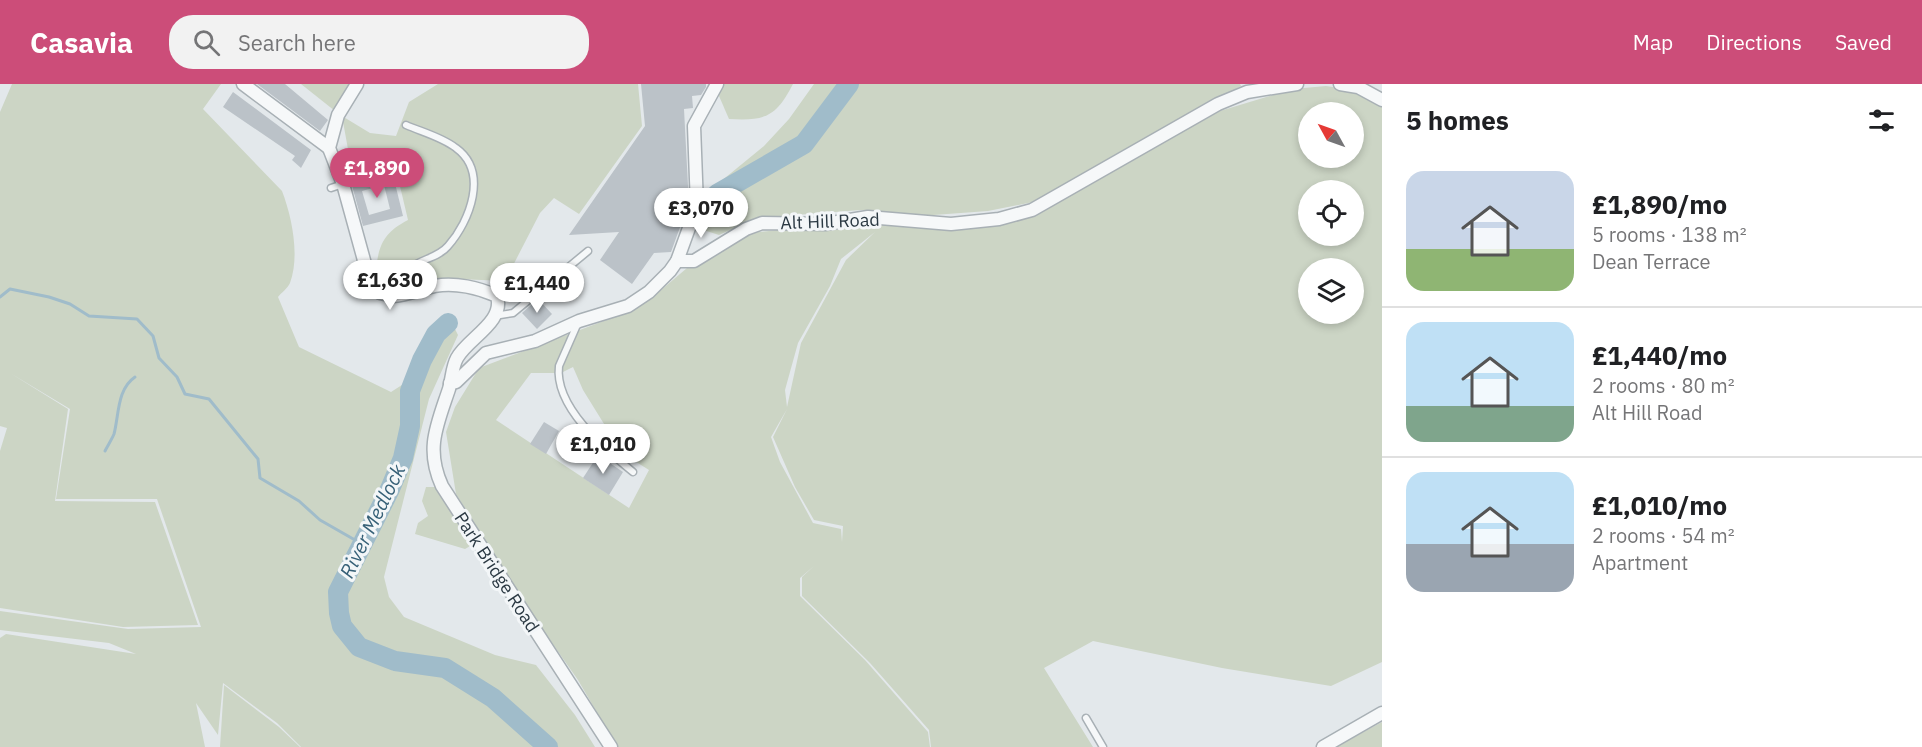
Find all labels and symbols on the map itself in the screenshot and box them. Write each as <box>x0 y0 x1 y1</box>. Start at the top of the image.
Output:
north arrow <box>1298 102 1364 168</box>
pin: £1,890 <box>328 148 426 199</box>
pin: £3,070 <box>652 188 750 239</box>
street label: Alt Hill Road <box>780 208 880 234</box>
pin: £1,630 <box>341 260 439 311</box>
pin: £1,440 <box>488 263 586 314</box>
pin: £1,010 <box>554 424 652 475</box>
water label: River Medlock <box>333 459 411 582</box>
street label: Park Bridge Road <box>450 507 544 637</box>

